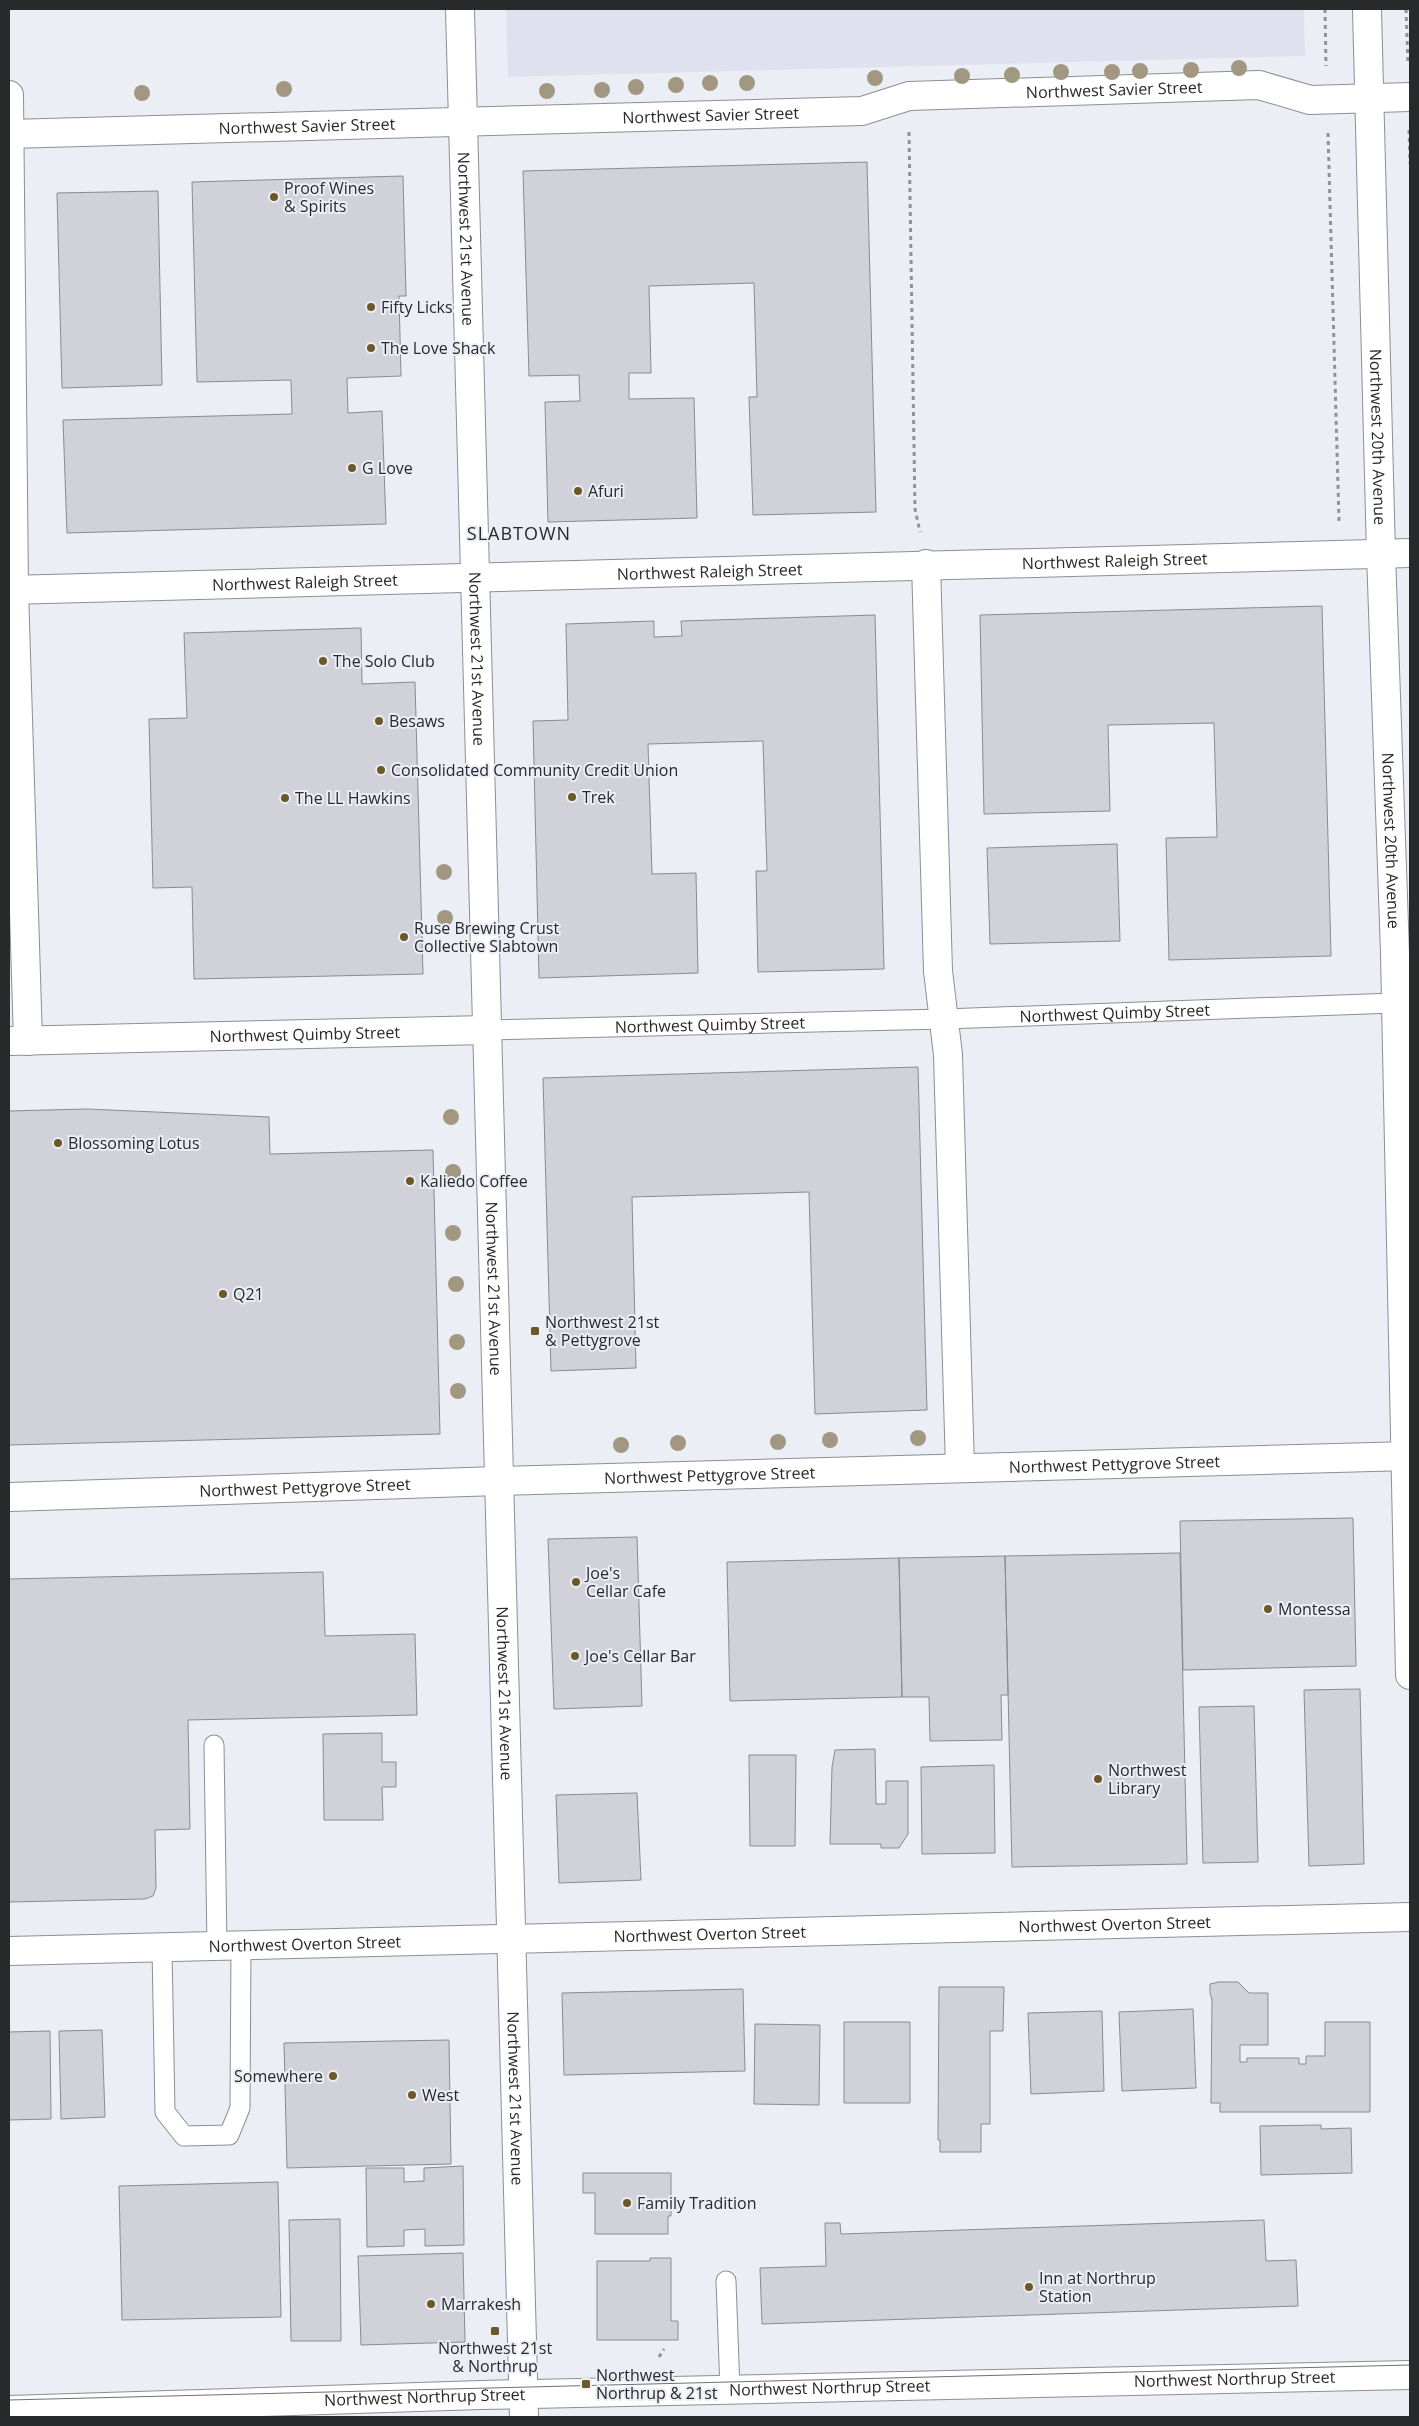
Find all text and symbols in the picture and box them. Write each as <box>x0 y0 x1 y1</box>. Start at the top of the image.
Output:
street label: Northwest Savier Street <box>1026 76 1203 103</box>
street label: Northwest Savier Street <box>622 102 800 128</box>
street label: Northwest Savier Street <box>218 113 396 139</box>
street label: Northwest 21st Avenue <box>453 152 479 326</box>
place label: Proof Wines & Spirits <box>284 177 374 217</box>
marker: Proof Wines & Spirits <box>268 191 280 203</box>
place label: Fifty Licks <box>381 296 453 318</box>
marker: Fifty Licks <box>365 301 377 313</box>
place label: The Love Shack <box>381 337 496 359</box>
marker: The Love Shack <box>365 342 377 354</box>
street label: Northwest 20th Avenue <box>1365 348 1391 525</box>
place label: G Love <box>362 457 413 479</box>
marker: G Love <box>346 462 358 474</box>
place label: Afuri <box>588 480 624 502</box>
marker: Afuri <box>572 485 584 497</box>
district label: SLABTOWN <box>467 521 571 545</box>
street label: Northwest Raleigh Street <box>1021 547 1208 574</box>
street label: Northwest Raleigh Street <box>617 558 803 585</box>
street label: Northwest Raleigh Street <box>212 569 398 596</box>
street label: Northwest 21st Avenue <box>464 571 491 746</box>
place label: The Solo Club <box>333 650 435 672</box>
marker: The Solo Club <box>317 655 329 667</box>
place label: Besaws <box>389 710 445 732</box>
marker: Besaws <box>373 715 385 727</box>
street label: Northwest 20th Avenue <box>1377 752 1405 929</box>
place label: Consolidated Community Credit Union <box>391 759 678 781</box>
marker: Consolidated Community Credit Union <box>375 764 387 776</box>
place label: Trek <box>582 786 615 808</box>
place label: The LL Hawkins <box>295 787 411 809</box>
marker: Trek <box>566 791 578 803</box>
marker: The LL Hawkins <box>279 792 291 804</box>
place label: Ruse Brewing Crust Collective Slabtown <box>414 917 559 957</box>
marker: Ruse Brewing Crust Collective Slabtown <box>398 931 410 943</box>
street label: Northwest Quimby Street <box>1019 999 1211 1027</box>
street label: Northwest Quimby Street <box>614 1011 806 1038</box>
street label: Northwest Quimby Street <box>209 1021 401 1047</box>
place label: Blossoming Lotus <box>68 1132 200 1154</box>
marker: Blossoming Lotus <box>52 1137 64 1149</box>
place label: Kaliedo Coffee <box>420 1170 528 1192</box>
marker: Kaliedo Coffee <box>404 1175 416 1187</box>
street label: Northwest 21st Avenue <box>481 1201 507 1376</box>
place label: Q21 <box>233 1283 264 1305</box>
marker: Q21 <box>217 1288 229 1300</box>
place label: Northwest 21st & Pettygrove <box>545 1311 660 1351</box>
marker: Northwest 21st & Pettygrove <box>529 1325 541 1337</box>
street label: Northwest Pettygrove Street <box>1009 1450 1221 1478</box>
street label: Northwest Pettygrove Street <box>604 1461 816 1489</box>
street label: Northwest Pettygrove Street <box>199 1473 411 1502</box>
place label: Joe's Cellar Cafe <box>584 1562 666 1602</box>
marker: Joe's Cellar Cafe <box>570 1576 582 1588</box>
place label: Montessa <box>1278 1598 1351 1620</box>
marker: Montessa <box>1262 1603 1274 1615</box>
street label: Northwest 21st Avenue <box>491 1606 518 1781</box>
place label: Joe's Cellar Bar <box>583 1645 696 1667</box>
marker: Joe's Cellar Bar <box>569 1650 581 1662</box>
place label: Northwest Library <box>1108 1759 1187 1799</box>
marker: Northwest Library <box>1092 1773 1104 1785</box>
street label: Northwest Overton Street <box>1018 1911 1212 1938</box>
street label: Northwest Overton Street <box>613 1921 807 1947</box>
street label: Northwest Overton Street <box>208 1930 402 1957</box>
street label: Northwest 21st Avenue <box>502 2011 529 2186</box>
place label: Somewhere <box>234 2065 323 2087</box>
marker: Somewhere <box>327 2070 339 2082</box>
place label: West <box>422 2084 459 2106</box>
marker: West <box>406 2089 418 2101</box>
place label: Family Tradition <box>637 2192 756 2214</box>
marker: Family Tradition <box>621 2197 633 2209</box>
place label: Inn at Northrup Station <box>1039 2267 1156 2307</box>
marker: Inn at Northrup Station <box>1023 2281 1035 2293</box>
place label: Marrakesh <box>441 2293 521 2315</box>
marker: Marrakesh <box>425 2298 437 2310</box>
marker: Northwest 21st & Northrup <box>489 2325 501 2337</box>
place label: Northwest 21st & Northrup <box>438 2337 552 2377</box>
place label: Northwest Northrup & 21st <box>596 2364 718 2404</box>
street label: Northwest Northrup Street <box>1134 2366 1336 2392</box>
street label: Northwest Northrup Street <box>729 2374 931 2401</box>
marker: Northwest Northrup & 21st <box>580 2378 592 2390</box>
street label: Northwest Northrup Street <box>324 2383 526 2411</box>

